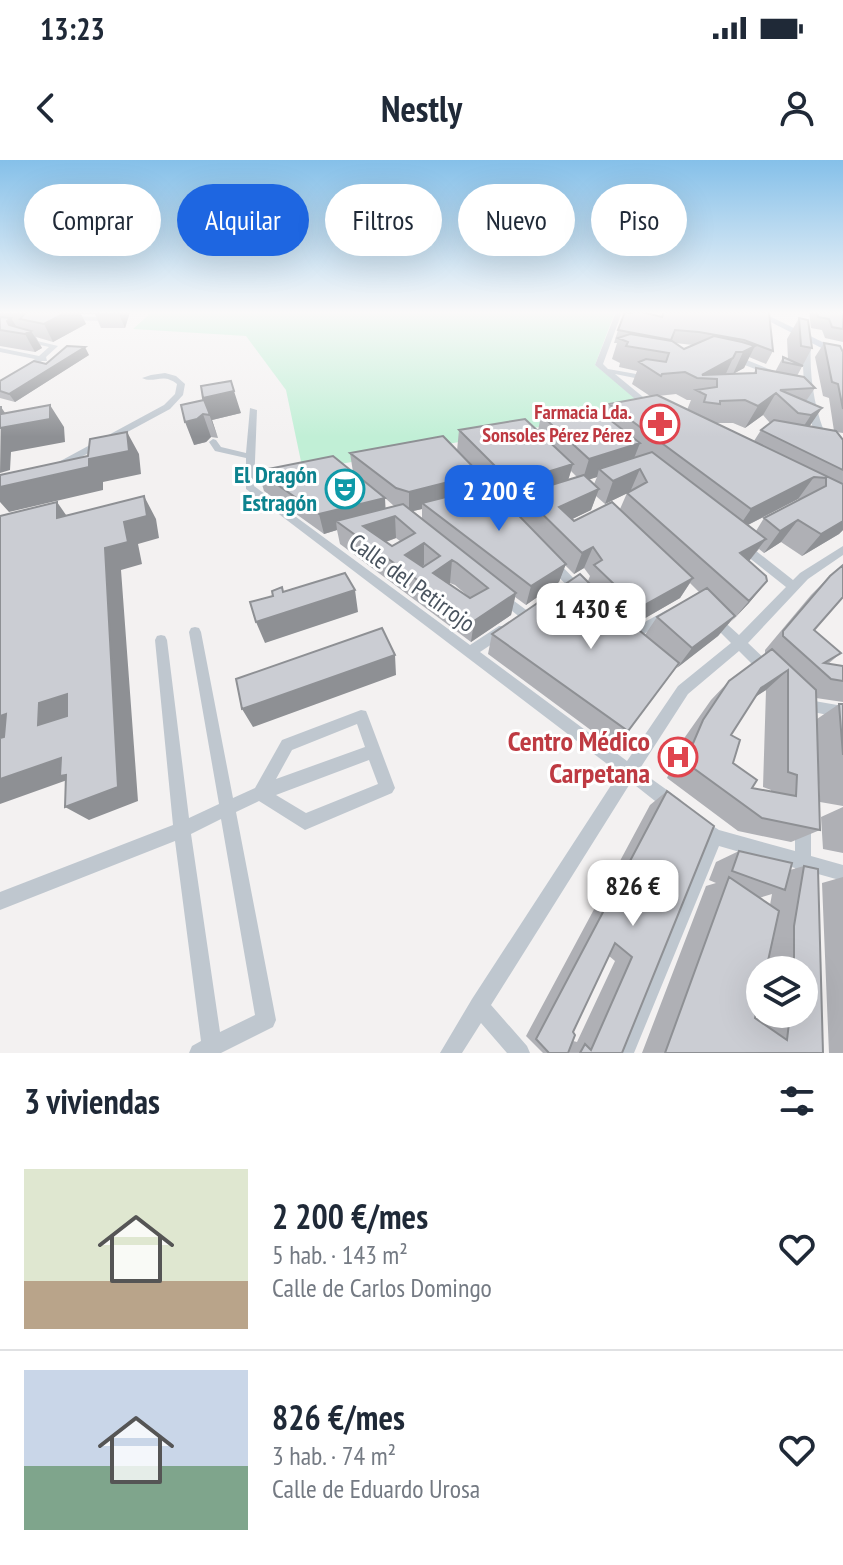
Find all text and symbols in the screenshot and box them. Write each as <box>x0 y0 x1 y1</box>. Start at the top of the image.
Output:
text: 13:23 <box>40 9 105 48</box>
text: Nestly <box>381 85 462 132</box>
icon: back <box>24 86 68 130</box>
icon: person <box>775 86 819 130</box>
chip: Comprar <box>24 184 161 256</box>
chip: Alquilar <box>177 184 309 256</box>
chip: Filtros <box>325 184 442 256</box>
chip: Nuevo <box>458 184 575 256</box>
chip: Piso <box>591 184 687 256</box>
place label: Farmacia Lda. Sonsoles Pérez Pérez <box>482 399 632 448</box>
pharmacy icon: Farmacia Lda. Sonsoles Pérez Pérez <box>639 403 681 445</box>
place label: El Dragón Estragón <box>234 459 317 518</box>
pin: 2 200 € <box>425 465 573 533</box>
theatre icon: El Dragón Estragón <box>324 468 366 510</box>
text: 2 200 € <box>463 474 535 507</box>
street label: Calle del Petirrojo <box>343 526 481 639</box>
pin: 1 430 € <box>517 583 665 651</box>
text: 1 430 € <box>555 592 627 625</box>
place label: Centro Médico Carpetana <box>508 722 650 791</box>
hospital icon: Centro Médico Carpetana <box>657 736 699 778</box>
pin: 826 € <box>577 860 689 928</box>
text: 826 € <box>605 869 661 902</box>
map controls <box>746 956 818 1028</box>
button: layers <box>746 956 818 1028</box>
text: 3 viviendas <box>24 1079 160 1123</box>
icon: filters <box>775 1079 819 1123</box>
text: 2 200 €/mes <box>272 1194 428 1238</box>
icon: home <box>88 1201 184 1297</box>
icon: heart <box>775 1227 819 1271</box>
text: 5 hab. · 143 m² <box>272 1238 408 1271</box>
text: Calle de Carlos Domingo <box>272 1271 492 1304</box>
text: 826 €/mes <box>272 1395 405 1439</box>
icon: home <box>88 1402 184 1498</box>
icon: heart <box>775 1428 819 1472</box>
text: 3 hab. · 74 m² <box>272 1439 396 1472</box>
text: Calle de Eduardo Urosa <box>272 1472 480 1505</box>

